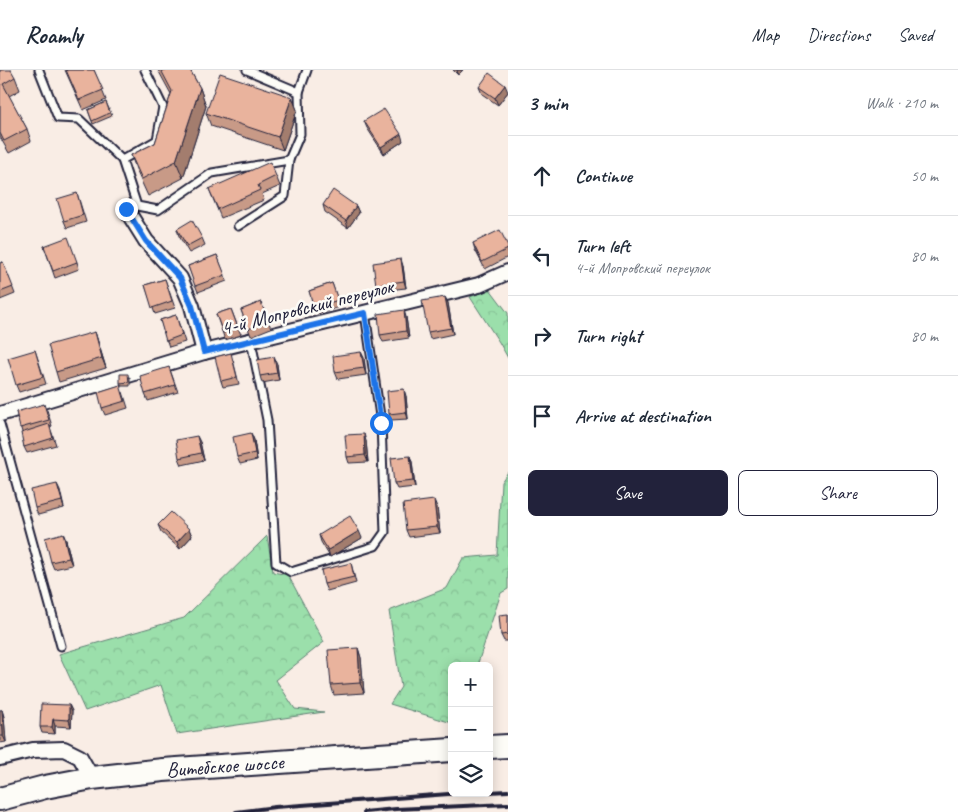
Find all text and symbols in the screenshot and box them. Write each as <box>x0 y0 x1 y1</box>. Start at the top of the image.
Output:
text: Roamly <box>25 20 82 50</box>
text: Map <box>752 24 779 46</box>
text: Directions <box>807 24 870 46</box>
text: Saved <box>898 24 933 46</box>
text: 3 min <box>528 90 568 116</box>
text: Walk · 210 m <box>866 93 938 113</box>
icon: ahead <box>528 162 556 190</box>
text: Continue <box>575 164 632 188</box>
text: 50 m <box>911 166 938 186</box>
route end <box>115 198 138 221</box>
text: Turn left <box>575 234 630 258</box>
icon: left <box>528 242 556 270</box>
text: 80 m <box>911 246 938 266</box>
text: 4-й Мопровский переулок <box>575 258 710 278</box>
street label: 4-й Мопровский переулок <box>218 272 398 341</box>
icon: right <box>528 322 556 350</box>
text: Turn right <box>575 324 642 348</box>
text: 80 m <box>911 326 938 346</box>
icon: arrive <box>528 402 556 430</box>
text: Arrive at destination <box>575 404 711 428</box>
route start <box>370 412 393 435</box>
button: Save <box>528 470 728 516</box>
button: Share <box>738 470 938 516</box>
map controls <box>448 662 493 797</box>
button: + <box>448 662 493 707</box>
button: − <box>448 707 493 752</box>
street label: Витебское шоссе <box>165 749 286 783</box>
button: layers <box>448 752 493 797</box>

